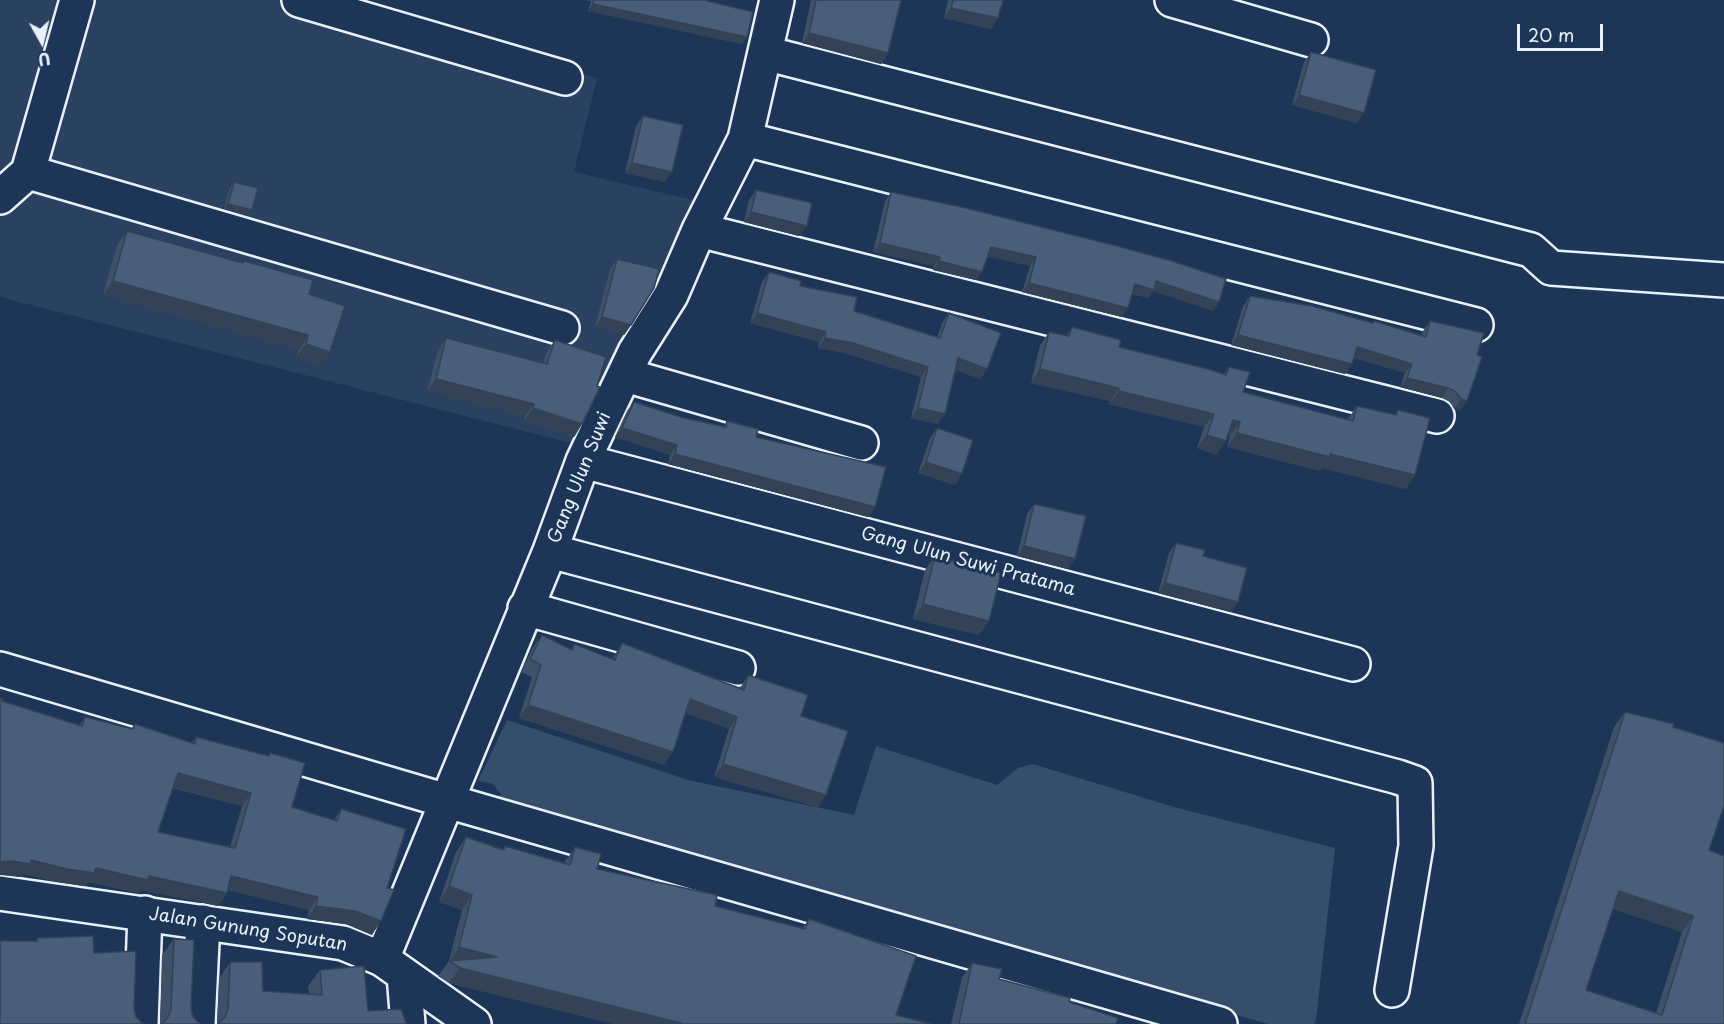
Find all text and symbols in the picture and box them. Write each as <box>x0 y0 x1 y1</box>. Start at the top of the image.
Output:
north arrow <box>12 12 72 72</box>
scale bar <box>1520 12 1606 50</box>
text: 20 m <box>1528 21 1574 48</box>
text: U <box>37 47 52 73</box>
street label: Gang Ulun Suwi <box>544 409 616 547</box>
street label: Gang Ulun Suwi Pratama <box>858 523 1078 601</box>
street label: Jalan Gunung Soputan <box>147 904 349 956</box>

